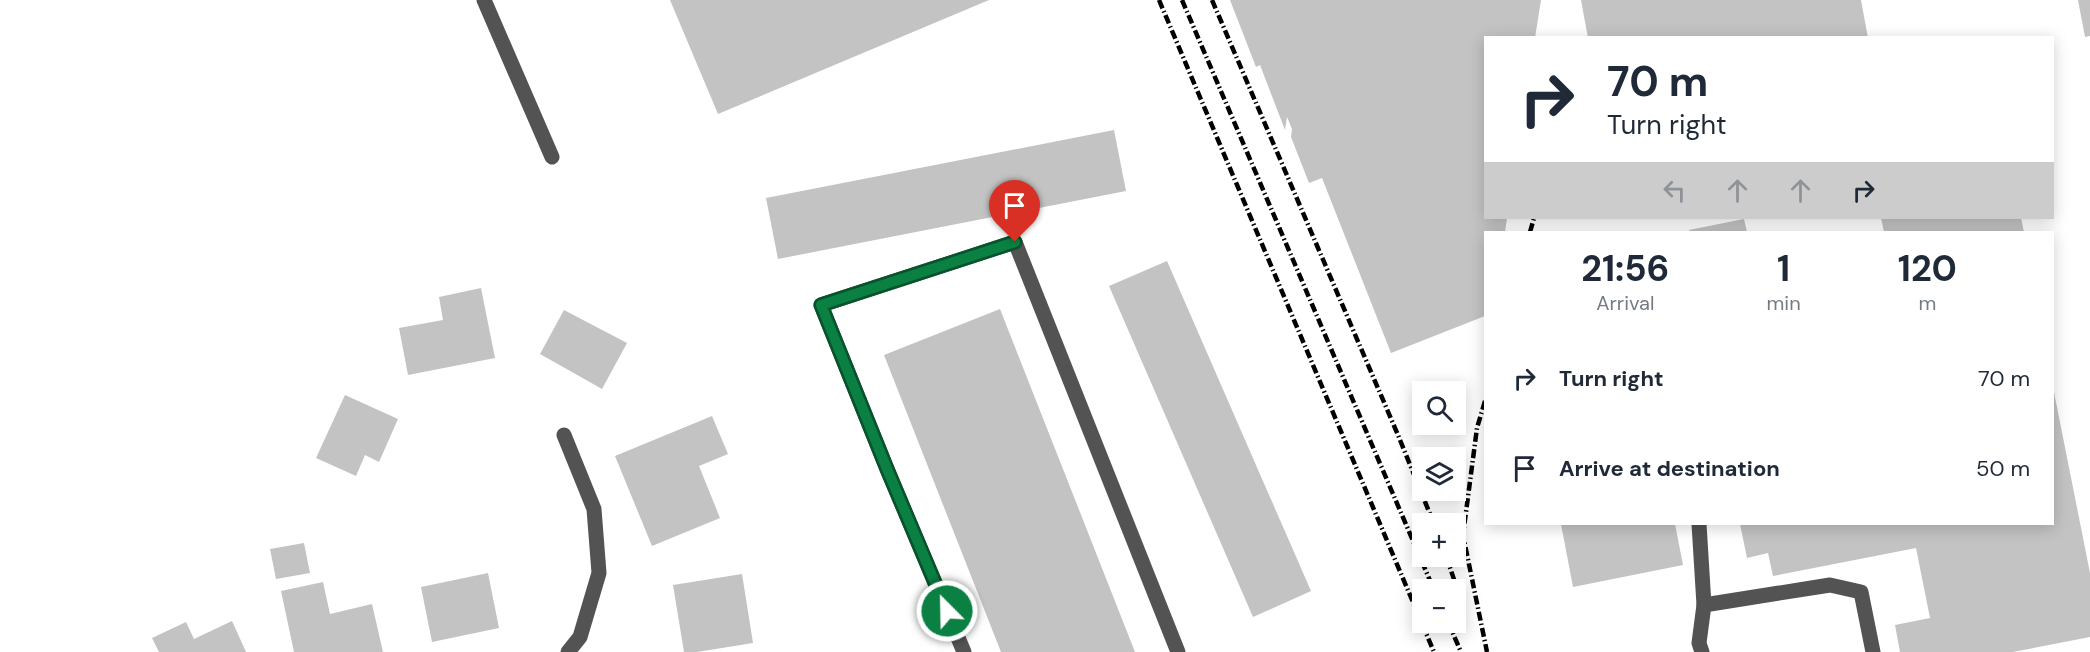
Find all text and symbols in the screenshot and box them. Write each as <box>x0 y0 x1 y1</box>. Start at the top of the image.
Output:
text: 70 m <box>1607 54 1708 109</box>
icon: right <box>1508 60 1586 138</box>
text: Turn right <box>1607 107 1727 142</box>
icon: left <box>1658 174 1691 207</box>
icon: ahead <box>1721 174 1754 207</box>
icon: ahead <box>1784 174 1817 207</box>
icon: right <box>1847 174 1880 207</box>
pin <box>989 180 1040 242</box>
icon: arrive <box>998 189 1031 222</box>
text: 21:56 <box>1581 245 1669 292</box>
text: 1 <box>1777 245 1790 292</box>
text: 120 <box>1898 245 1957 292</box>
text: Arrival <box>1596 290 1654 316</box>
text: min <box>1767 290 1801 316</box>
text: m <box>1918 290 1936 316</box>
icon: right <box>1508 362 1541 395</box>
text: Turn right <box>1559 364 1664 393</box>
text: 70 m <box>1978 364 2030 393</box>
map controls <box>1412 381 1466 633</box>
button: search <box>1412 381 1466 435</box>
button: layers <box>1412 447 1466 501</box>
icon: arrive <box>1508 452 1541 485</box>
text: Arrive at destination <box>1559 454 1780 483</box>
text: 50 m <box>1976 454 2030 483</box>
button: + <box>1412 513 1466 567</box>
position arrow <box>915 579 979 643</box>
button: − <box>1412 579 1466 633</box>

